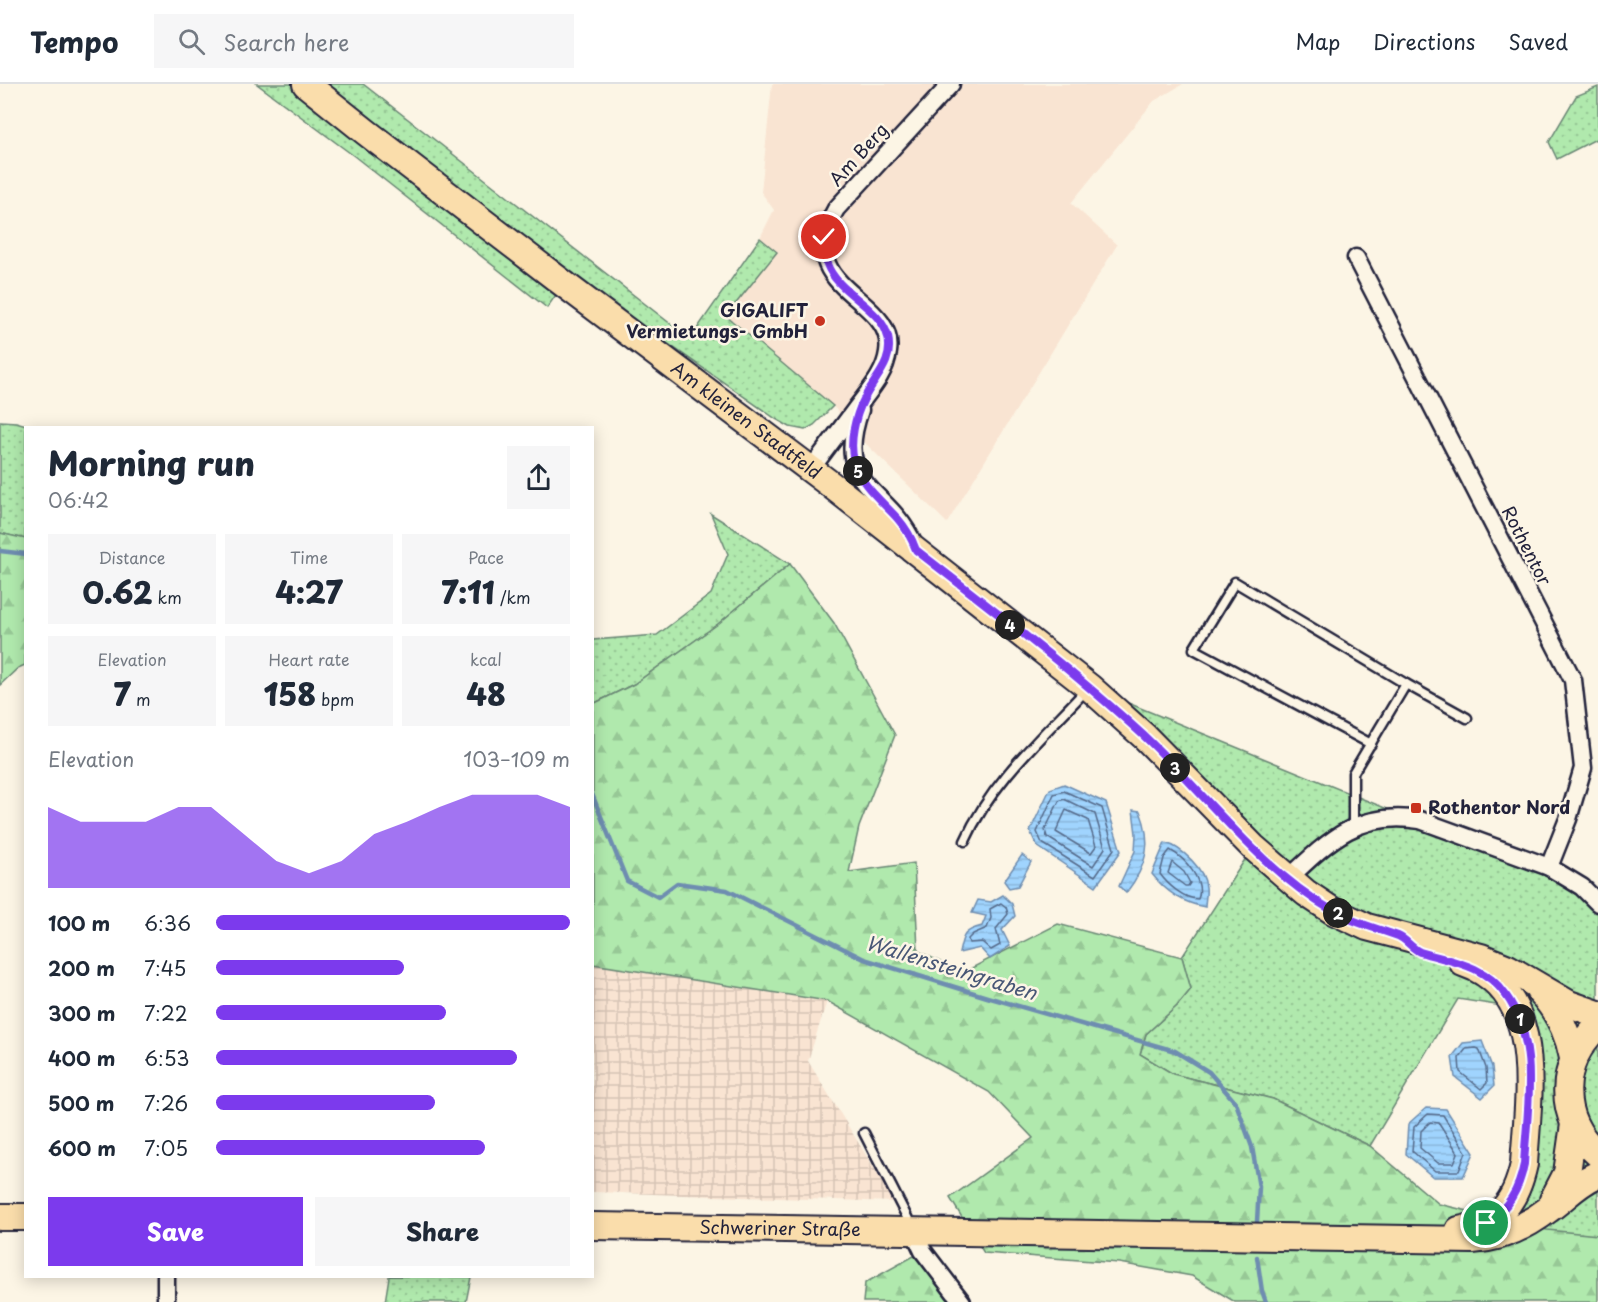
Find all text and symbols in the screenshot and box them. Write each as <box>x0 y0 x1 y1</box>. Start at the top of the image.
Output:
search box <box>154 14 574 68</box>
text: Tempo <box>30 20 118 63</box>
icon: search <box>175 25 208 58</box>
text: Search here <box>223 25 349 58</box>
text: Map <box>1295 25 1340 57</box>
text: Directions <box>1373 25 1475 57</box>
text: Saved <box>1508 25 1568 57</box>
street label: Am Berg <box>822 116 894 192</box>
pin <box>798 211 849 262</box>
icon: check <box>807 220 840 253</box>
place label: GIGALIFT Vermietungs- GmbH <box>626 296 809 344</box>
marker: GIGALIFT Vermietungs- GmbH <box>813 314 827 328</box>
street label: Am kleinen Stadtfeld <box>666 354 828 485</box>
text: Morning run <box>48 437 255 487</box>
button: share <box>507 446 570 509</box>
pin: 5 <box>843 456 873 486</box>
text: 5 <box>853 459 863 483</box>
text: 06:42 <box>48 485 109 515</box>
street label: Rothentor <box>1496 501 1559 590</box>
text: Distance <box>98 545 166 569</box>
text: Time <box>290 545 328 569</box>
text: Pace <box>468 545 504 569</box>
text: 0.62 <box>82 569 152 614</box>
text: 4:27 <box>275 569 343 614</box>
text: 7:11 <box>441 569 495 614</box>
text: km <box>152 585 182 609</box>
text: /km <box>495 585 531 609</box>
pin: 4 <box>995 610 1025 640</box>
text: 4 <box>1005 613 1015 637</box>
text: Elevation <box>97 647 167 671</box>
text: Heart rate <box>269 647 349 671</box>
text: kcal <box>470 647 502 671</box>
text: 7 <box>113 671 131 716</box>
text: 158 <box>264 671 316 716</box>
text: 48 <box>466 671 506 716</box>
text: m <box>131 687 151 711</box>
text: bpm <box>316 687 354 711</box>
text: Elevation <box>48 744 134 774</box>
text: 103–109 m <box>463 744 570 774</box>
pin: 3 <box>1160 753 1190 783</box>
text: 3 <box>1170 756 1180 780</box>
place label: Rothentor Nord <box>1428 793 1570 820</box>
marker: Rothentor Nord <box>1409 801 1423 815</box>
pin: 2 <box>1323 898 1353 928</box>
text: 2 <box>1332 901 1344 925</box>
text: 100 m <box>48 908 110 938</box>
text: 6:36 <box>144 908 191 938</box>
water label: Wallensteingraben <box>862 927 1041 1008</box>
text: 200 m <box>48 953 115 983</box>
text: 7:45 <box>144 953 186 983</box>
text: 300 m <box>48 998 116 1028</box>
text: 7:22 <box>144 998 188 1028</box>
pin: 1 <box>1505 1004 1535 1034</box>
text: 1 <box>1516 1007 1524 1031</box>
text: 400 m <box>48 1043 116 1073</box>
text: 6:53 <box>144 1043 189 1073</box>
text: 500 m <box>48 1088 115 1118</box>
text: 7:26 <box>144 1088 188 1118</box>
text: 600 m <box>48 1133 116 1163</box>
text: 7:05 <box>144 1133 188 1163</box>
button: Save <box>48 1197 303 1266</box>
button: Share <box>315 1197 570 1266</box>
pin <box>1460 1197 1511 1248</box>
icon: arrive <box>1469 1206 1502 1239</box>
street label: Schweriner Straße <box>699 1213 861 1242</box>

